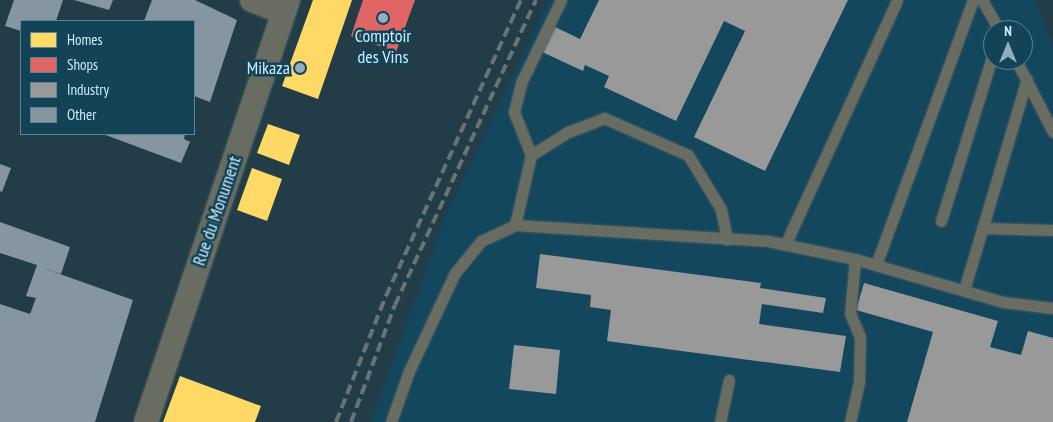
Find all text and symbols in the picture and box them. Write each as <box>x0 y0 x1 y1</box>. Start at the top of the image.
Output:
marker: Comptoir des Vins <box>377 12 389 24</box>
legend <box>20 20 195 135</box>
north arrow <box>983 20 1033 70</box>
text: N <box>1004 22 1012 40</box>
place label: Comptoir des Vins <box>355 26 411 68</box>
text: Homes <box>67 30 103 49</box>
text: Shops <box>67 55 98 74</box>
place label: Mikaza <box>247 57 290 79</box>
marker: Mikaza <box>294 62 306 74</box>
text: Industry <box>67 80 109 99</box>
text: Other <box>67 105 96 124</box>
street label: Rue du Monument <box>188 154 246 268</box>

